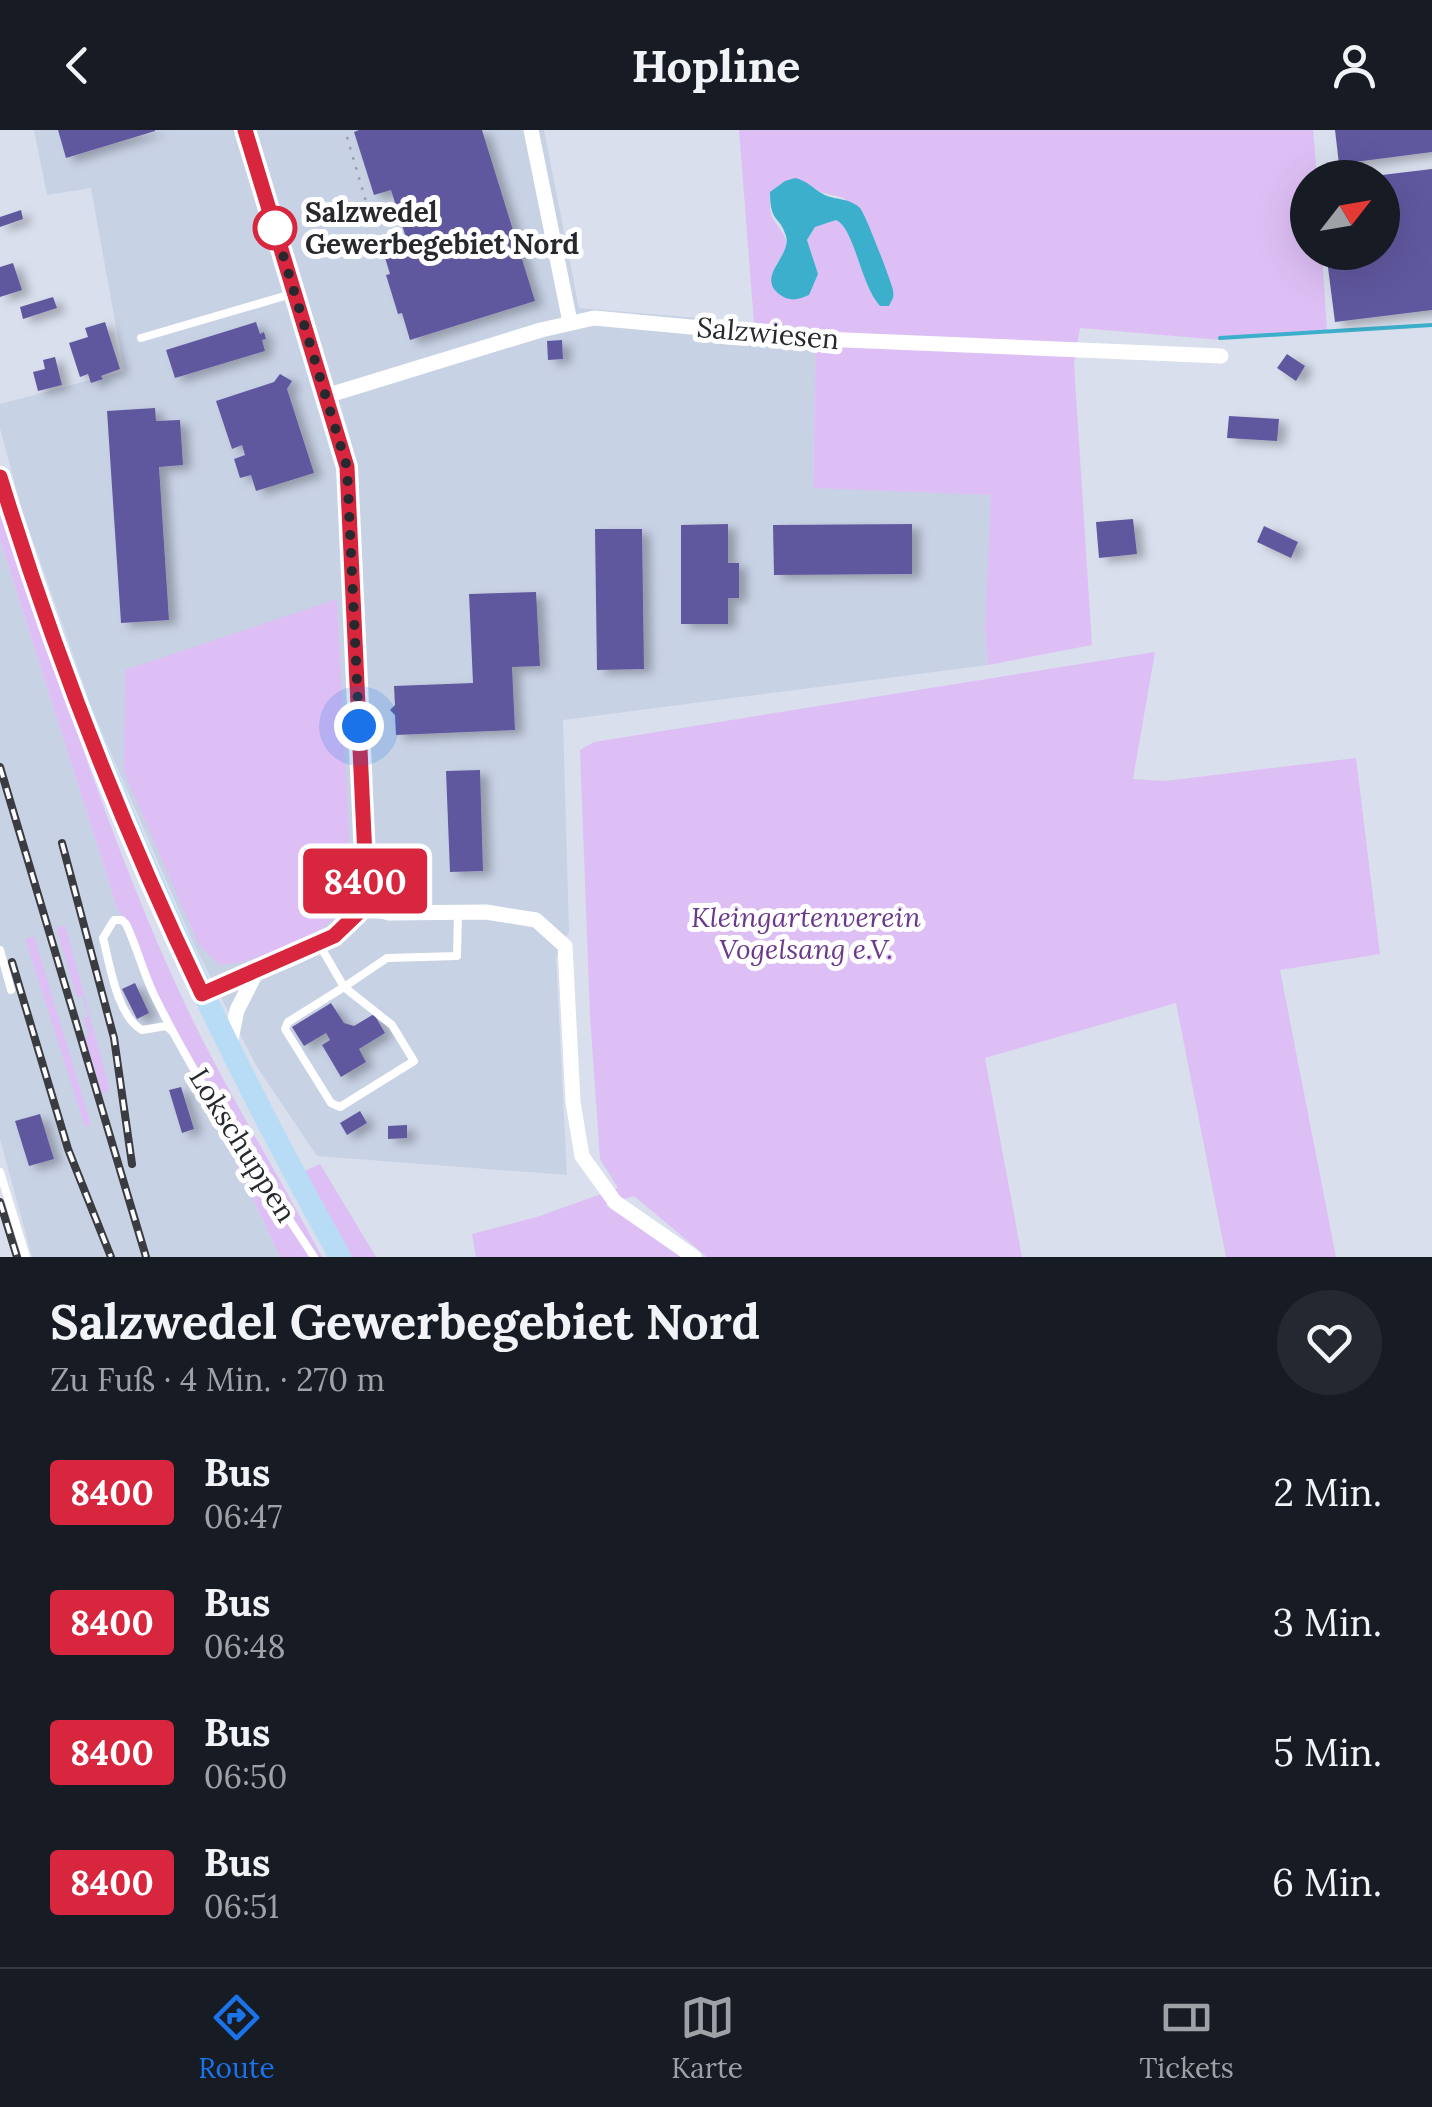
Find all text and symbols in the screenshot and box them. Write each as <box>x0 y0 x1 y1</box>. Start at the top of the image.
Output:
text: Hopline <box>631 37 801 94</box>
icon: back <box>50 38 105 93</box>
icon: person <box>1327 38 1382 93</box>
north arrow <box>1290 160 1400 270</box>
map controls <box>1290 160 1400 270</box>
place label: Salzwedel Gewerbegebiet Nord <box>305 194 579 262</box>
marker: Salzwedel Gewerbegebiet Nord <box>254 207 296 249</box>
street label: Salzwiesen <box>695 309 841 357</box>
your location <box>334 701 384 751</box>
line badge: 8400 <box>295 848 435 914</box>
text: 8400 <box>323 859 407 904</box>
park label: Kleingartenverein Vogelsang e.V. <box>691 899 921 967</box>
street label: Lokschuppen <box>181 1061 305 1229</box>
button: heart <box>1277 1290 1382 1395</box>
text: Salzwedel Gewerbegebiet Nord <box>50 1291 760 1352</box>
text: Zu Fuß · 4 Min. · 270 m <box>50 1359 385 1400</box>
text: Bus <box>204 1448 270 1496</box>
text: 2 Min. <box>1274 1468 1382 1516</box>
text: 8400 <box>70 1470 154 1515</box>
text: 06:47 <box>204 1496 282 1537</box>
text: Bus <box>204 1578 270 1626</box>
text: 3 Min. <box>1273 1598 1382 1646</box>
text: 8400 <box>70 1600 154 1645</box>
text: 06:48 <box>204 1626 285 1667</box>
text: Bus <box>204 1708 270 1756</box>
text: 5 Min. <box>1273 1728 1382 1776</box>
text: 8400 <box>70 1730 154 1775</box>
text: 06:50 <box>204 1756 287 1797</box>
text: Bus <box>204 1838 270 1886</box>
text: 6 Min. <box>1272 1858 1382 1906</box>
text: 8400 <box>70 1860 154 1905</box>
text: 06:51 <box>204 1886 279 1927</box>
tab: Route <box>198 1990 275 2086</box>
tab: Karte <box>671 1990 743 2086</box>
tab: Tickets <box>1139 1990 1234 2086</box>

